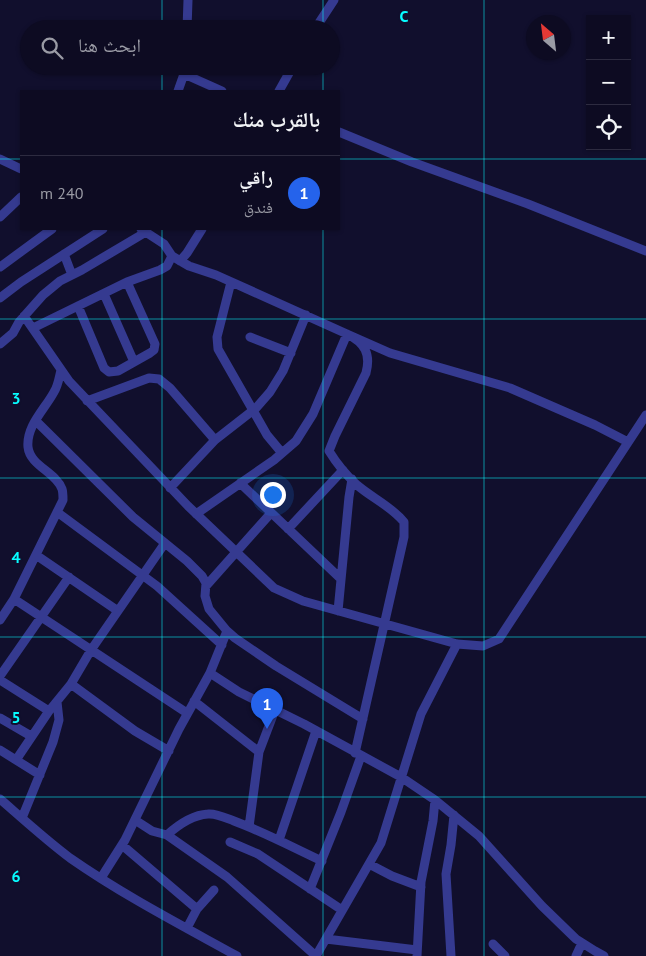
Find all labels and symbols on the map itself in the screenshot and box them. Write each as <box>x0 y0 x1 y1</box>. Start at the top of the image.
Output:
text: C <box>400 6 409 26</box>
north arrow <box>526 15 571 60</box>
text: 3 <box>11 388 21 408</box>
your location <box>260 482 286 508</box>
text: 4 <box>11 547 21 567</box>
pin: 1 <box>251 688 283 729</box>
text: 5 <box>11 707 21 727</box>
text: 6 <box>11 866 21 886</box>

